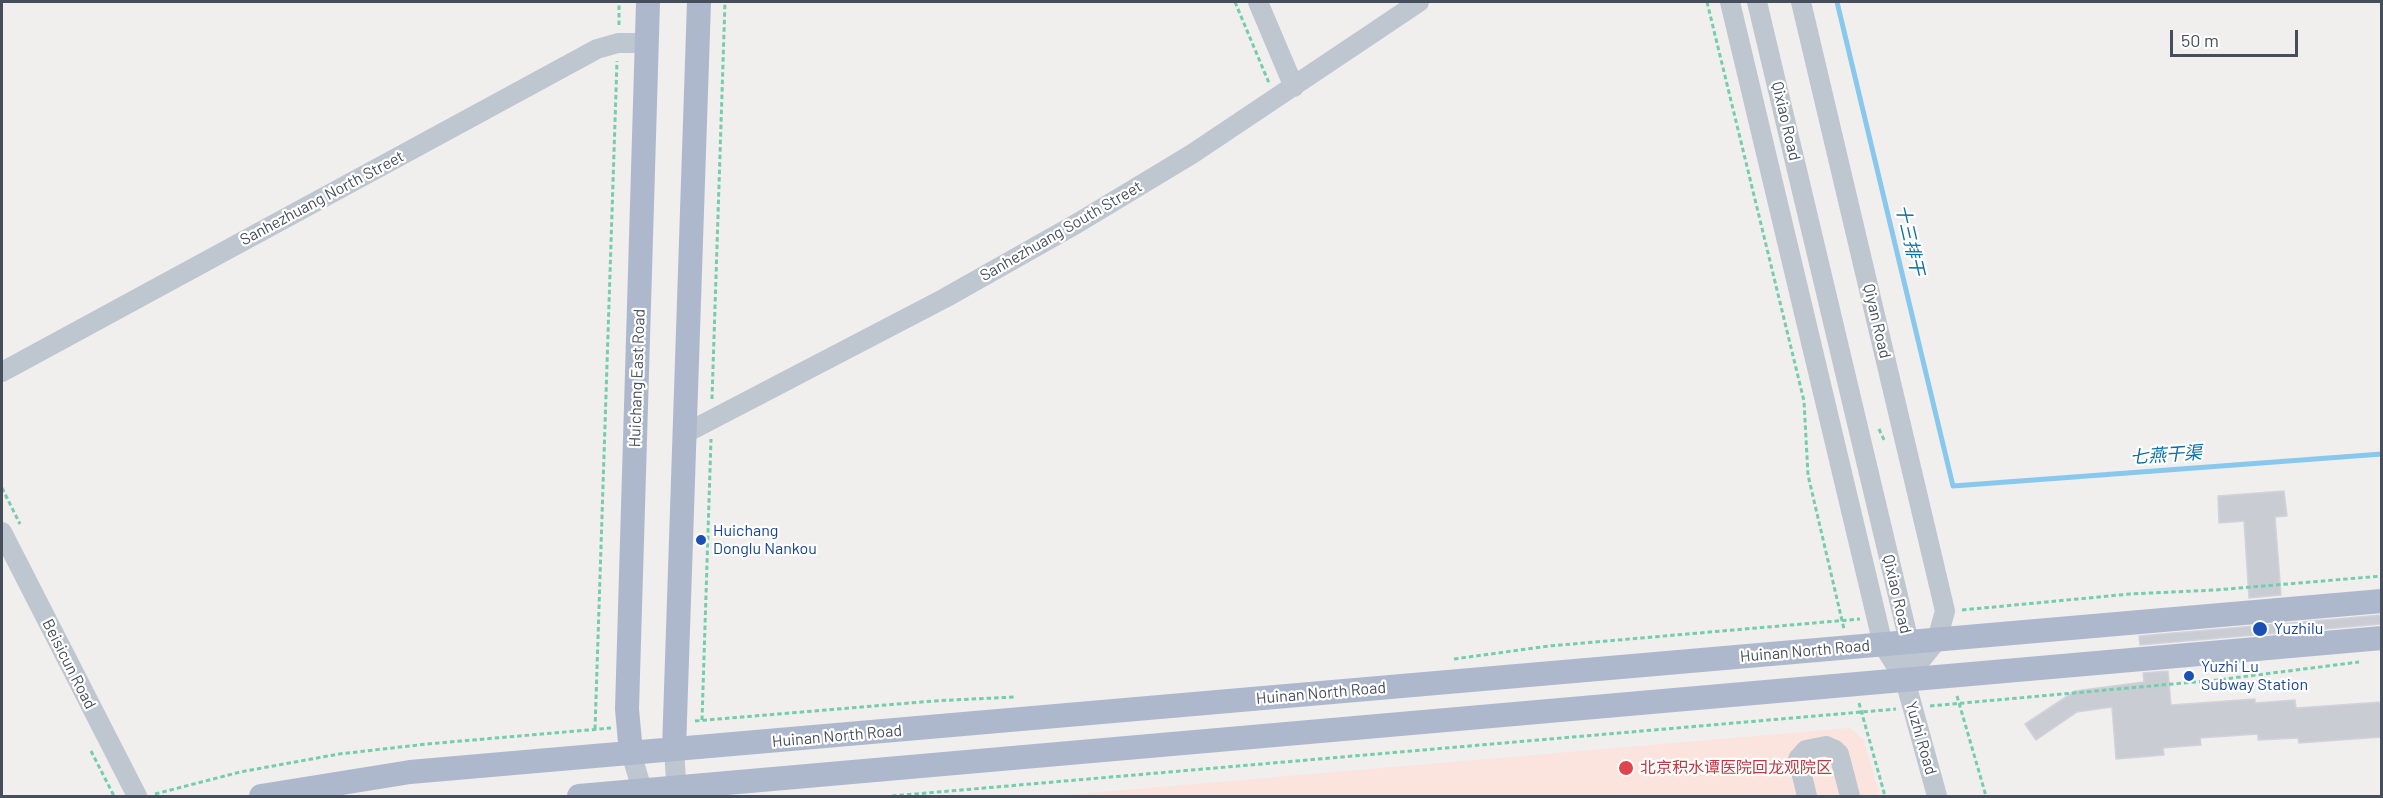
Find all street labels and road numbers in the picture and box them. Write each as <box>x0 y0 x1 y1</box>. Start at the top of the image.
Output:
street label: Qixiao Road <box>1768 80 1804 162</box>
street label: Sanhezhuang North Street <box>237 147 407 249</box>
street label: Sanhezhuang South Street <box>977 177 1145 285</box>
street label: Qiyan Road <box>1859 282 1895 360</box>
street label: Huichang East Road <box>625 308 649 448</box>
street label: Qixiao Road <box>1879 553 1915 635</box>
street label: Beisicun Road <box>38 616 100 712</box>
street label: Huinan North Road <box>1739 636 1871 666</box>
street label: Huinan North Road <box>1255 678 1387 708</box>
street label: Yuzhi Road <box>1901 699 1941 777</box>
street label: Huinan North Road <box>771 721 903 751</box>

